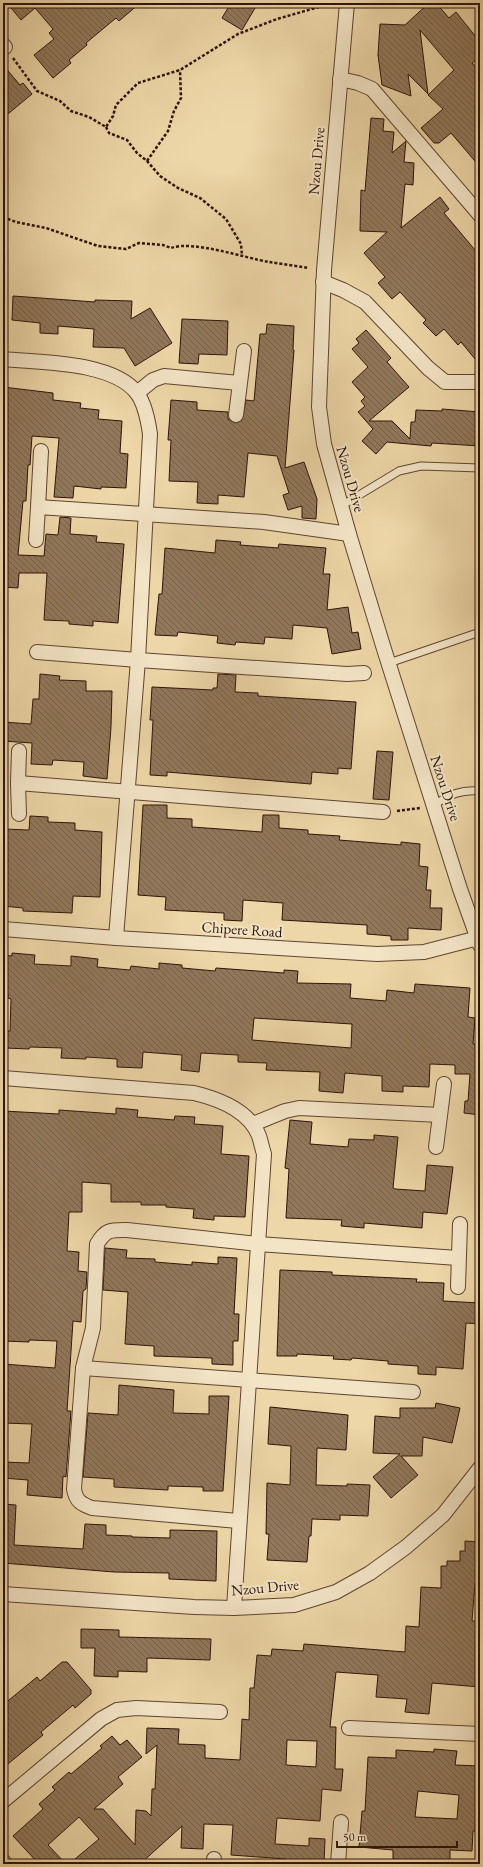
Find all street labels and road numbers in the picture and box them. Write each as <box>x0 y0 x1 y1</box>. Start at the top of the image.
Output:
street label: Nzou Drive <box>304 126 328 196</box>
street label: Nzou Drive <box>333 444 370 514</box>
street label: Nzou Drive <box>426 753 466 823</box>
street label: Chipere Road <box>201 917 283 941</box>
street label: Nzou Drive <box>230 1575 300 1599</box>

